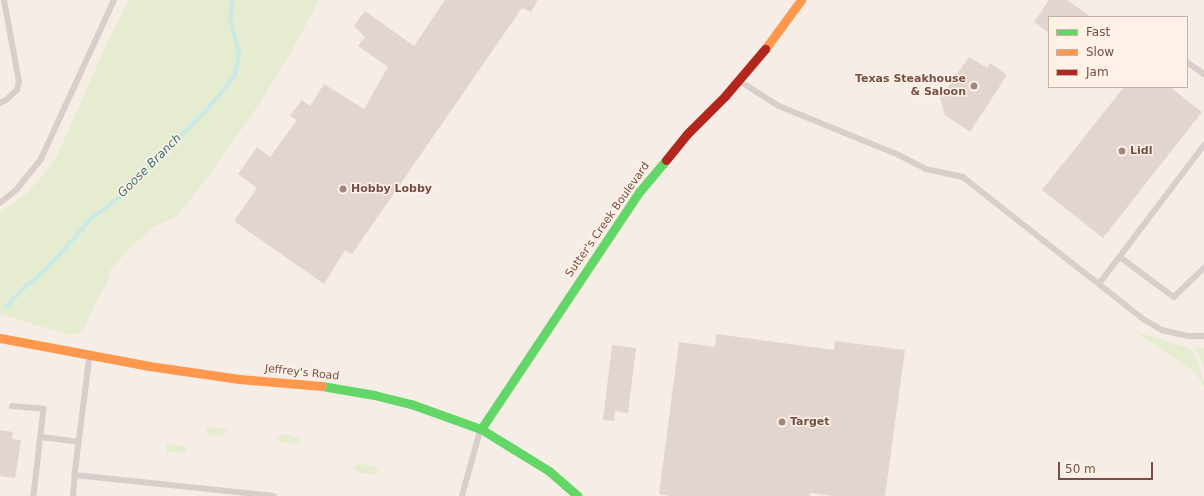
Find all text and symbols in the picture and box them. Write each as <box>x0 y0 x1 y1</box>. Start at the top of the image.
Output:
legend <box>1048 16 1188 88</box>
text: Fast <box>1086 25 1110 39</box>
text: Slow <box>1086 45 1114 59</box>
text: Jam <box>1086 65 1109 79</box>
place label: Texas Steakhouse & Saloon <box>855 73 966 99</box>
marker: Texas Steakhouse & Saloon <box>969 81 979 91</box>
water label: Goose Branch <box>115 131 185 201</box>
place label: Lidl <box>1130 144 1152 158</box>
marker: Lidl <box>1117 146 1127 156</box>
street label: Sutter's Creek Boulevard <box>563 160 653 280</box>
place label: Hobby Lobby <box>351 182 432 196</box>
marker: Hobby Lobby <box>338 184 348 194</box>
street label: Jeffrey's Road <box>264 363 340 383</box>
place label: Target <box>790 415 830 429</box>
marker: Target <box>777 417 787 427</box>
scale bar <box>1060 454 1155 480</box>
text: 50 m <box>1065 462 1096 476</box>

